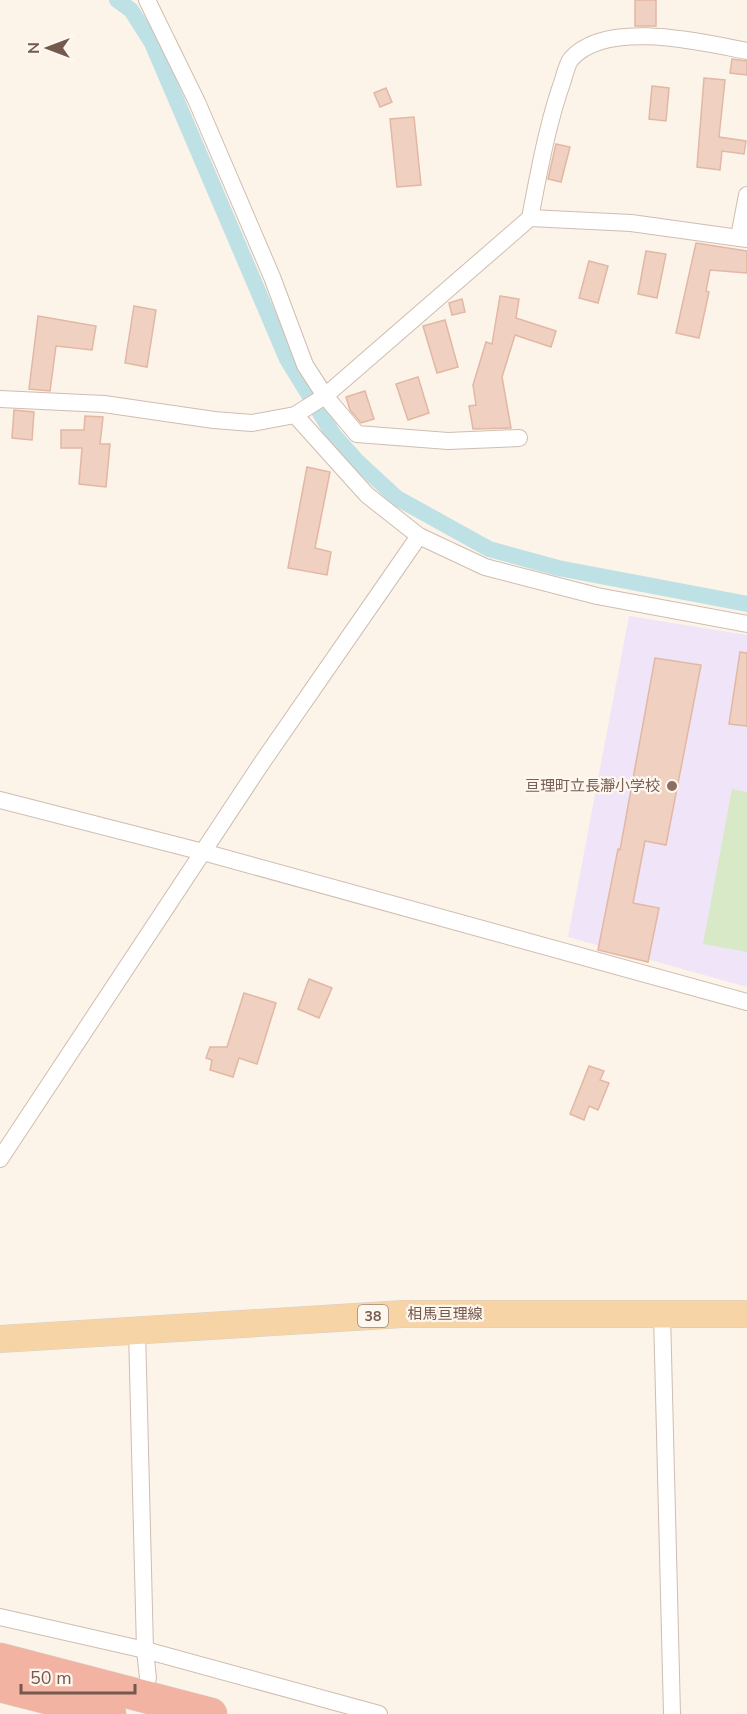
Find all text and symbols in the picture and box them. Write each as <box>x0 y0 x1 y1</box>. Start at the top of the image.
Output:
north arrow <box>18 18 78 78</box>
text: N <box>23 42 45 54</box>
place label: 亘理町立長瀞小学校 <box>525 776 660 796</box>
marker: 亘理町立長瀞小学校 <box>665 779 679 793</box>
street label: 相馬亘理線 <box>407 1304 483 1324</box>
road number: 38 <box>358 1305 388 1327</box>
scale bar <box>21 1657 135 1695</box>
text: 50 m <box>30 1666 72 1690</box>

